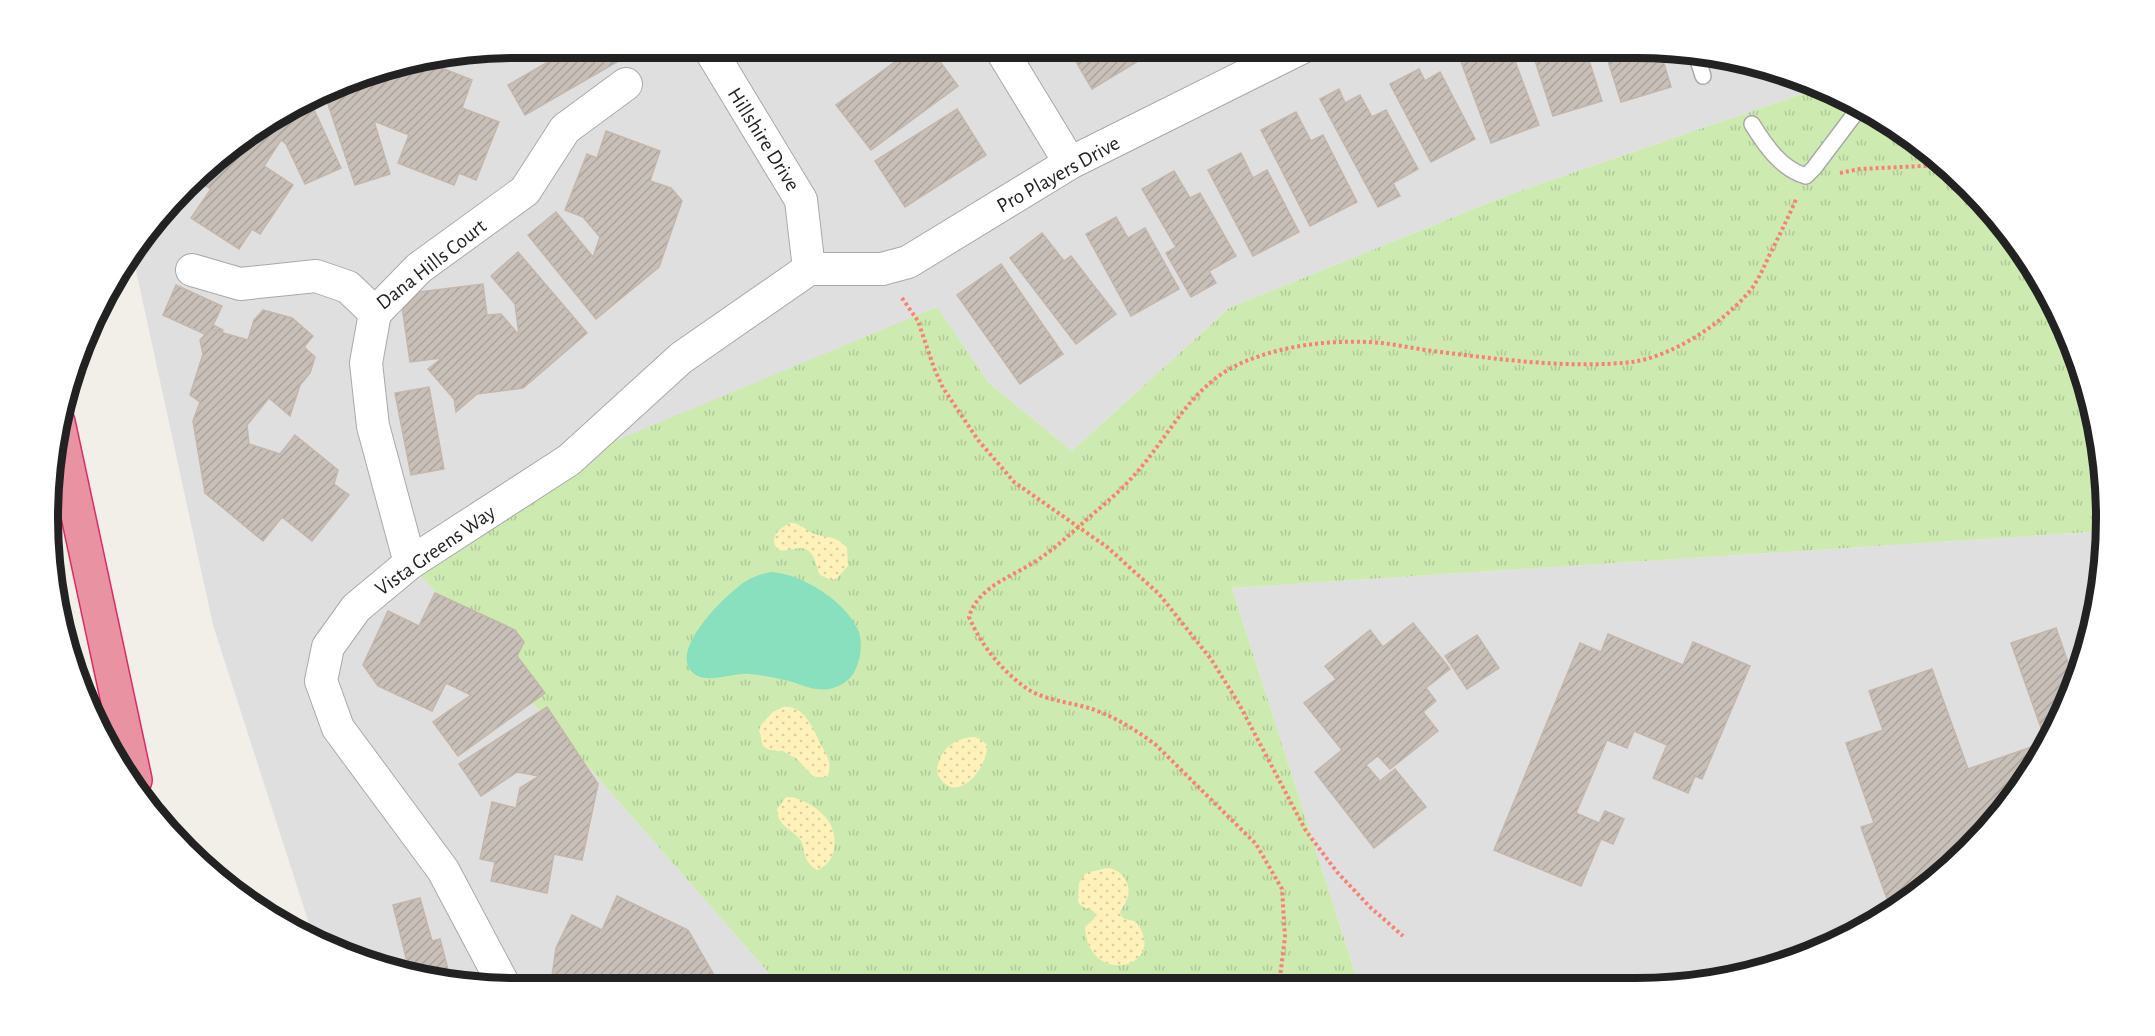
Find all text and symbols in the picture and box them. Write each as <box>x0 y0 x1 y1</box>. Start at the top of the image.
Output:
street label: Hillshire Drive <box>724 84 804 195</box>
street label: Pro Players Drive <box>993 132 1123 217</box>
street label: Dana Hills Court <box>372 215 490 314</box>
street label: Vista Greens Way <box>372 501 499 599</box>

